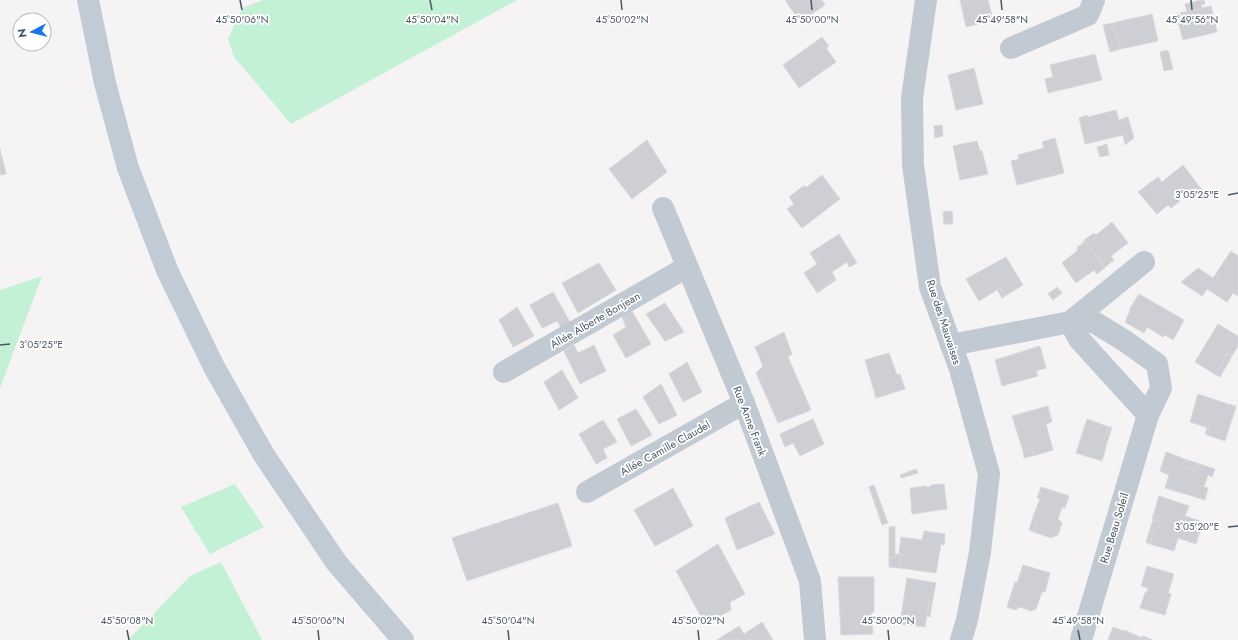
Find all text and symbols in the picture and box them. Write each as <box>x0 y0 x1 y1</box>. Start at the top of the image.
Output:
north arrow <box>12 12 52 52</box>
text: 45°50'06"N <box>216 12 268 27</box>
text: 45°50'04"N <box>406 12 458 27</box>
text: 45°50'02"N <box>596 12 648 27</box>
text: 45°50'00"N <box>785 12 839 27</box>
text: 45°49'58"N <box>976 12 1028 27</box>
text: 45°49'56"N <box>1166 12 1218 27</box>
text: N <box>14 28 31 39</box>
text: 3°05'25"E <box>1175 187 1219 202</box>
street label: Rue des Mauvaises <box>923 278 965 367</box>
street label: Allée Alberte Bonjean <box>547 288 643 352</box>
text: 3°05'25"E <box>19 337 63 352</box>
street label: Rue Anne Frank <box>729 384 771 458</box>
street label: Allée Camille Claudel <box>617 417 713 479</box>
street label: Rue Beau Soleil <box>1096 491 1132 565</box>
text: 3°05'20"E <box>1175 519 1219 534</box>
text: 45°50'08"N <box>101 613 153 628</box>
text: 45°50'06"N <box>292 613 344 628</box>
text: 45°50'04"N <box>482 613 534 628</box>
text: 45°50'02"N <box>672 613 724 628</box>
text: 45°50'00"N <box>861 613 915 628</box>
text: 45°49'58"N <box>1052 613 1104 628</box>

